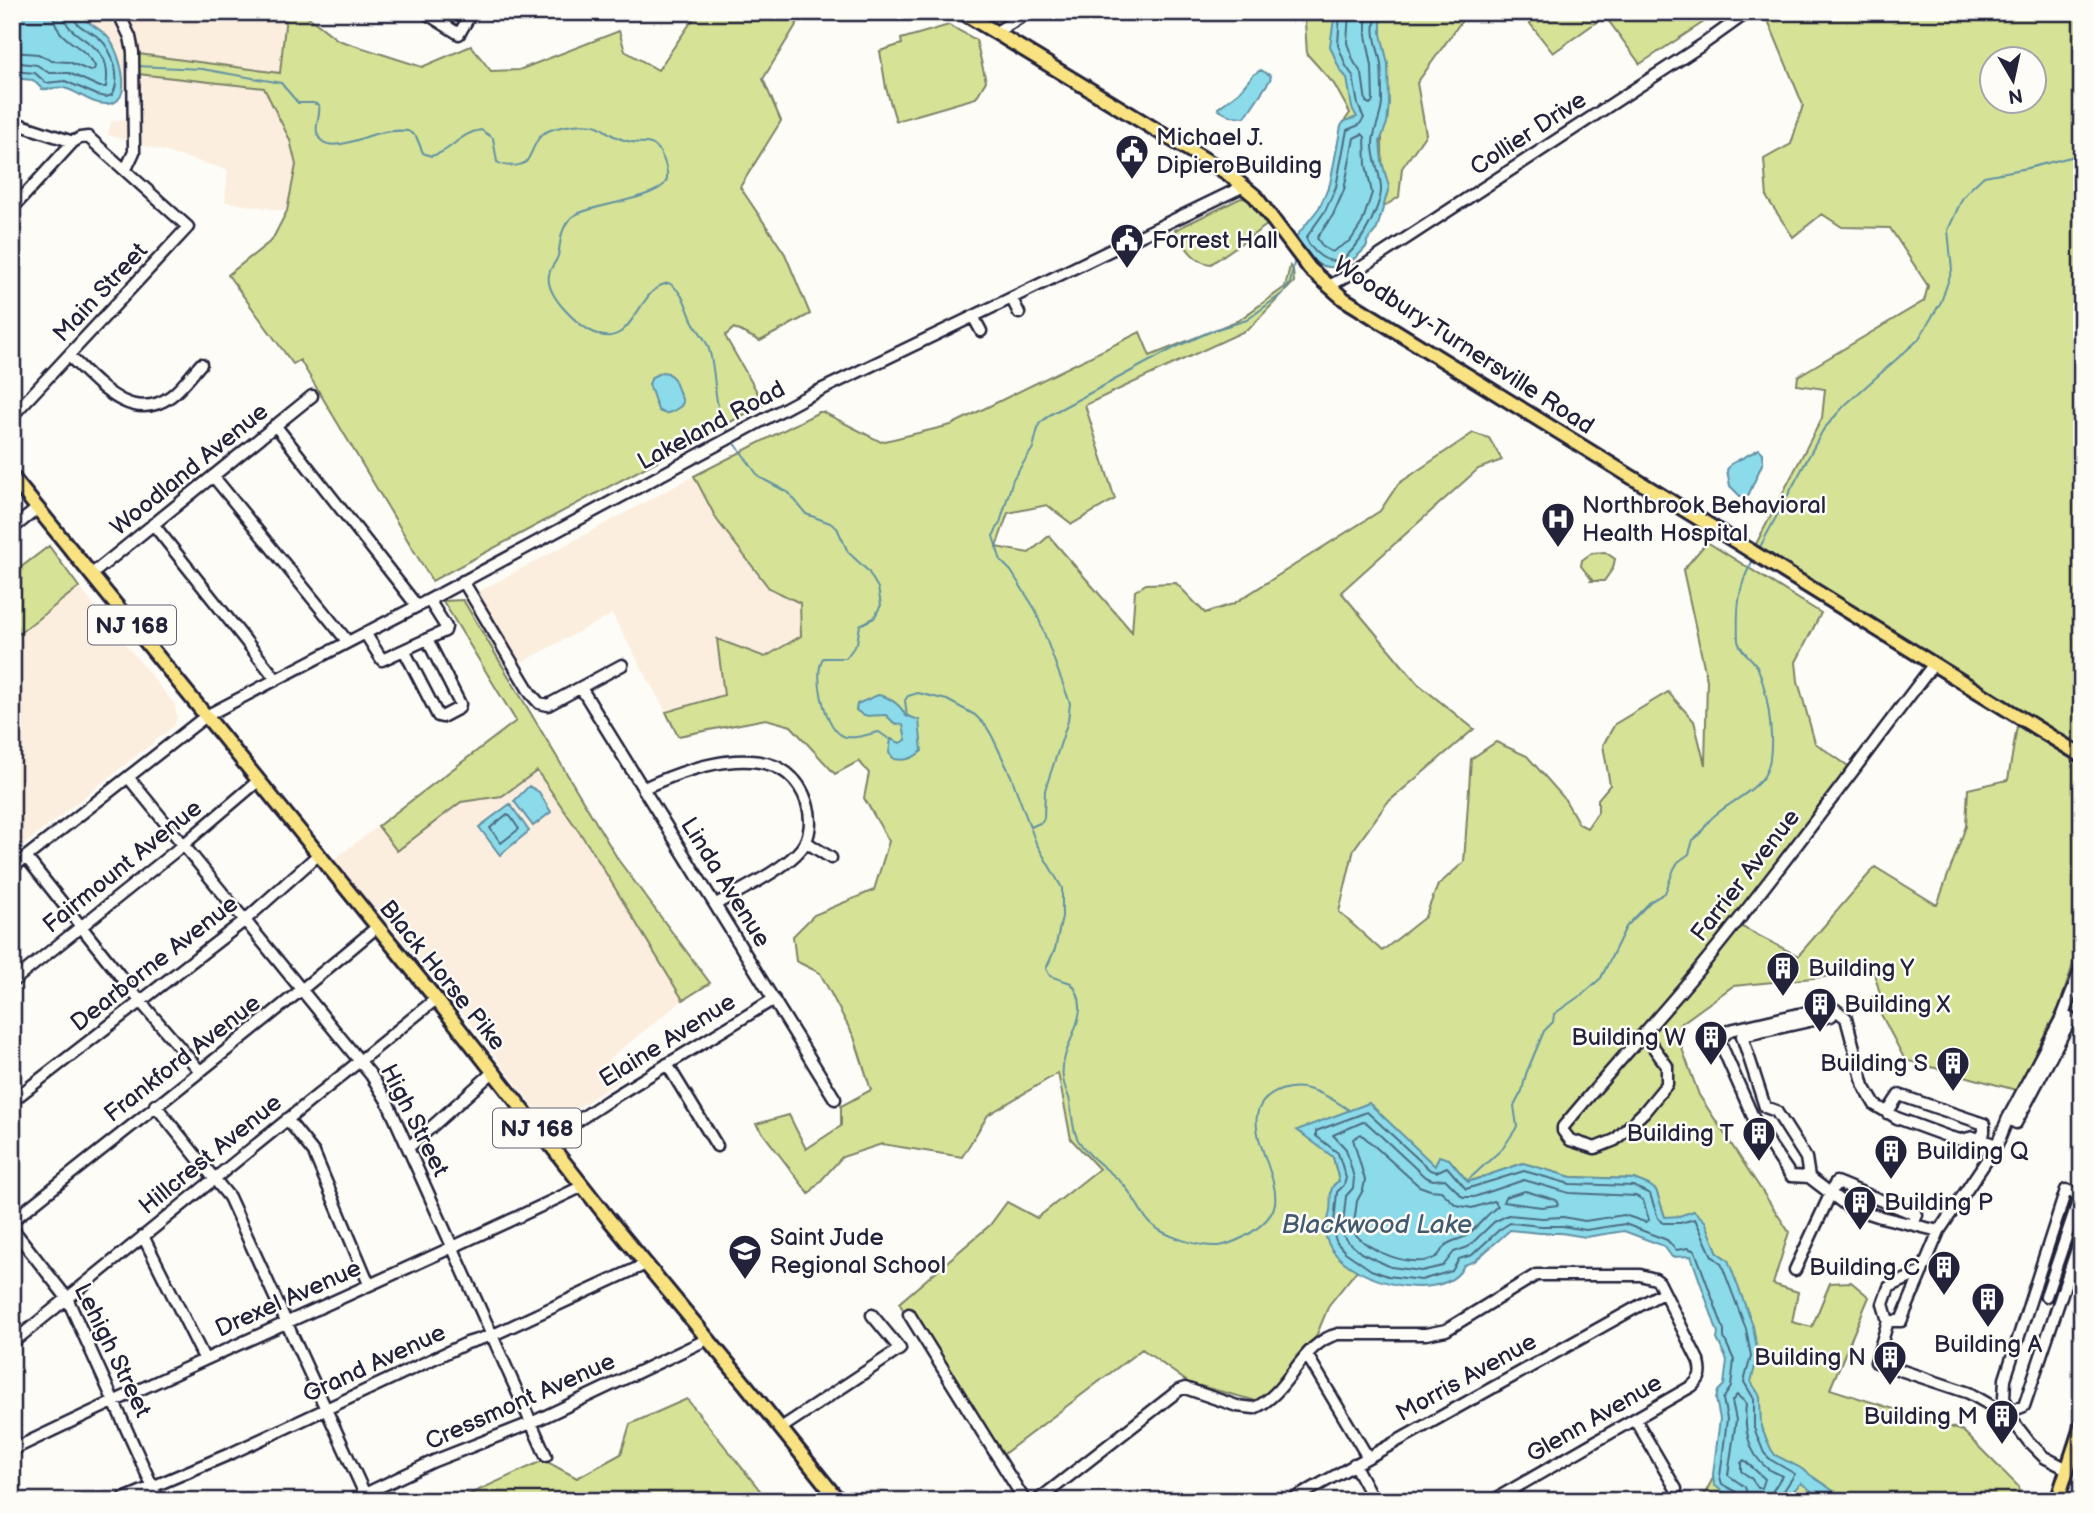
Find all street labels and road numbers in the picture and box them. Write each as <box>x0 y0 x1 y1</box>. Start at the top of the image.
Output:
street label: Collier Drive <box>1465 85 1592 182</box>
street label: Main Street <box>47 236 154 348</box>
street label: Woodbury-Turnersville Road <box>1328 250 1600 441</box>
street label: Lakeland Road <box>633 374 790 476</box>
street label: Woodland Avenue <box>105 397 274 542</box>
road number: NJ 168 <box>88 606 176 645</box>
street label: Fairmount Avenue <box>37 793 208 939</box>
street label: Farrier Avenue <box>1685 803 1806 947</box>
street label: Linda Avenue <box>674 812 777 952</box>
street label: Dearborne Avenue <box>65 889 244 1038</box>
street label: Black Horse Pike <box>373 894 512 1056</box>
street label: Elaine Avenue <box>594 987 741 1094</box>
street label: Frankford Avenue <box>98 988 266 1128</box>
street label: High Street <box>374 1059 455 1182</box>
street label: Hillcrest Avenue <box>133 1088 288 1221</box>
road number: NJ 168 <box>493 1108 581 1148</box>
street label: Drexel Avenue <box>211 1253 366 1344</box>
street label: Lehigh Street <box>68 1279 158 1422</box>
street label: Grand Avenue <box>298 1318 450 1409</box>
street label: Morris Avenue <box>1391 1327 1542 1428</box>
street label: Cressmont Avenue <box>421 1347 620 1456</box>
street label: Glenn Avenue <box>1521 1368 1667 1469</box>

